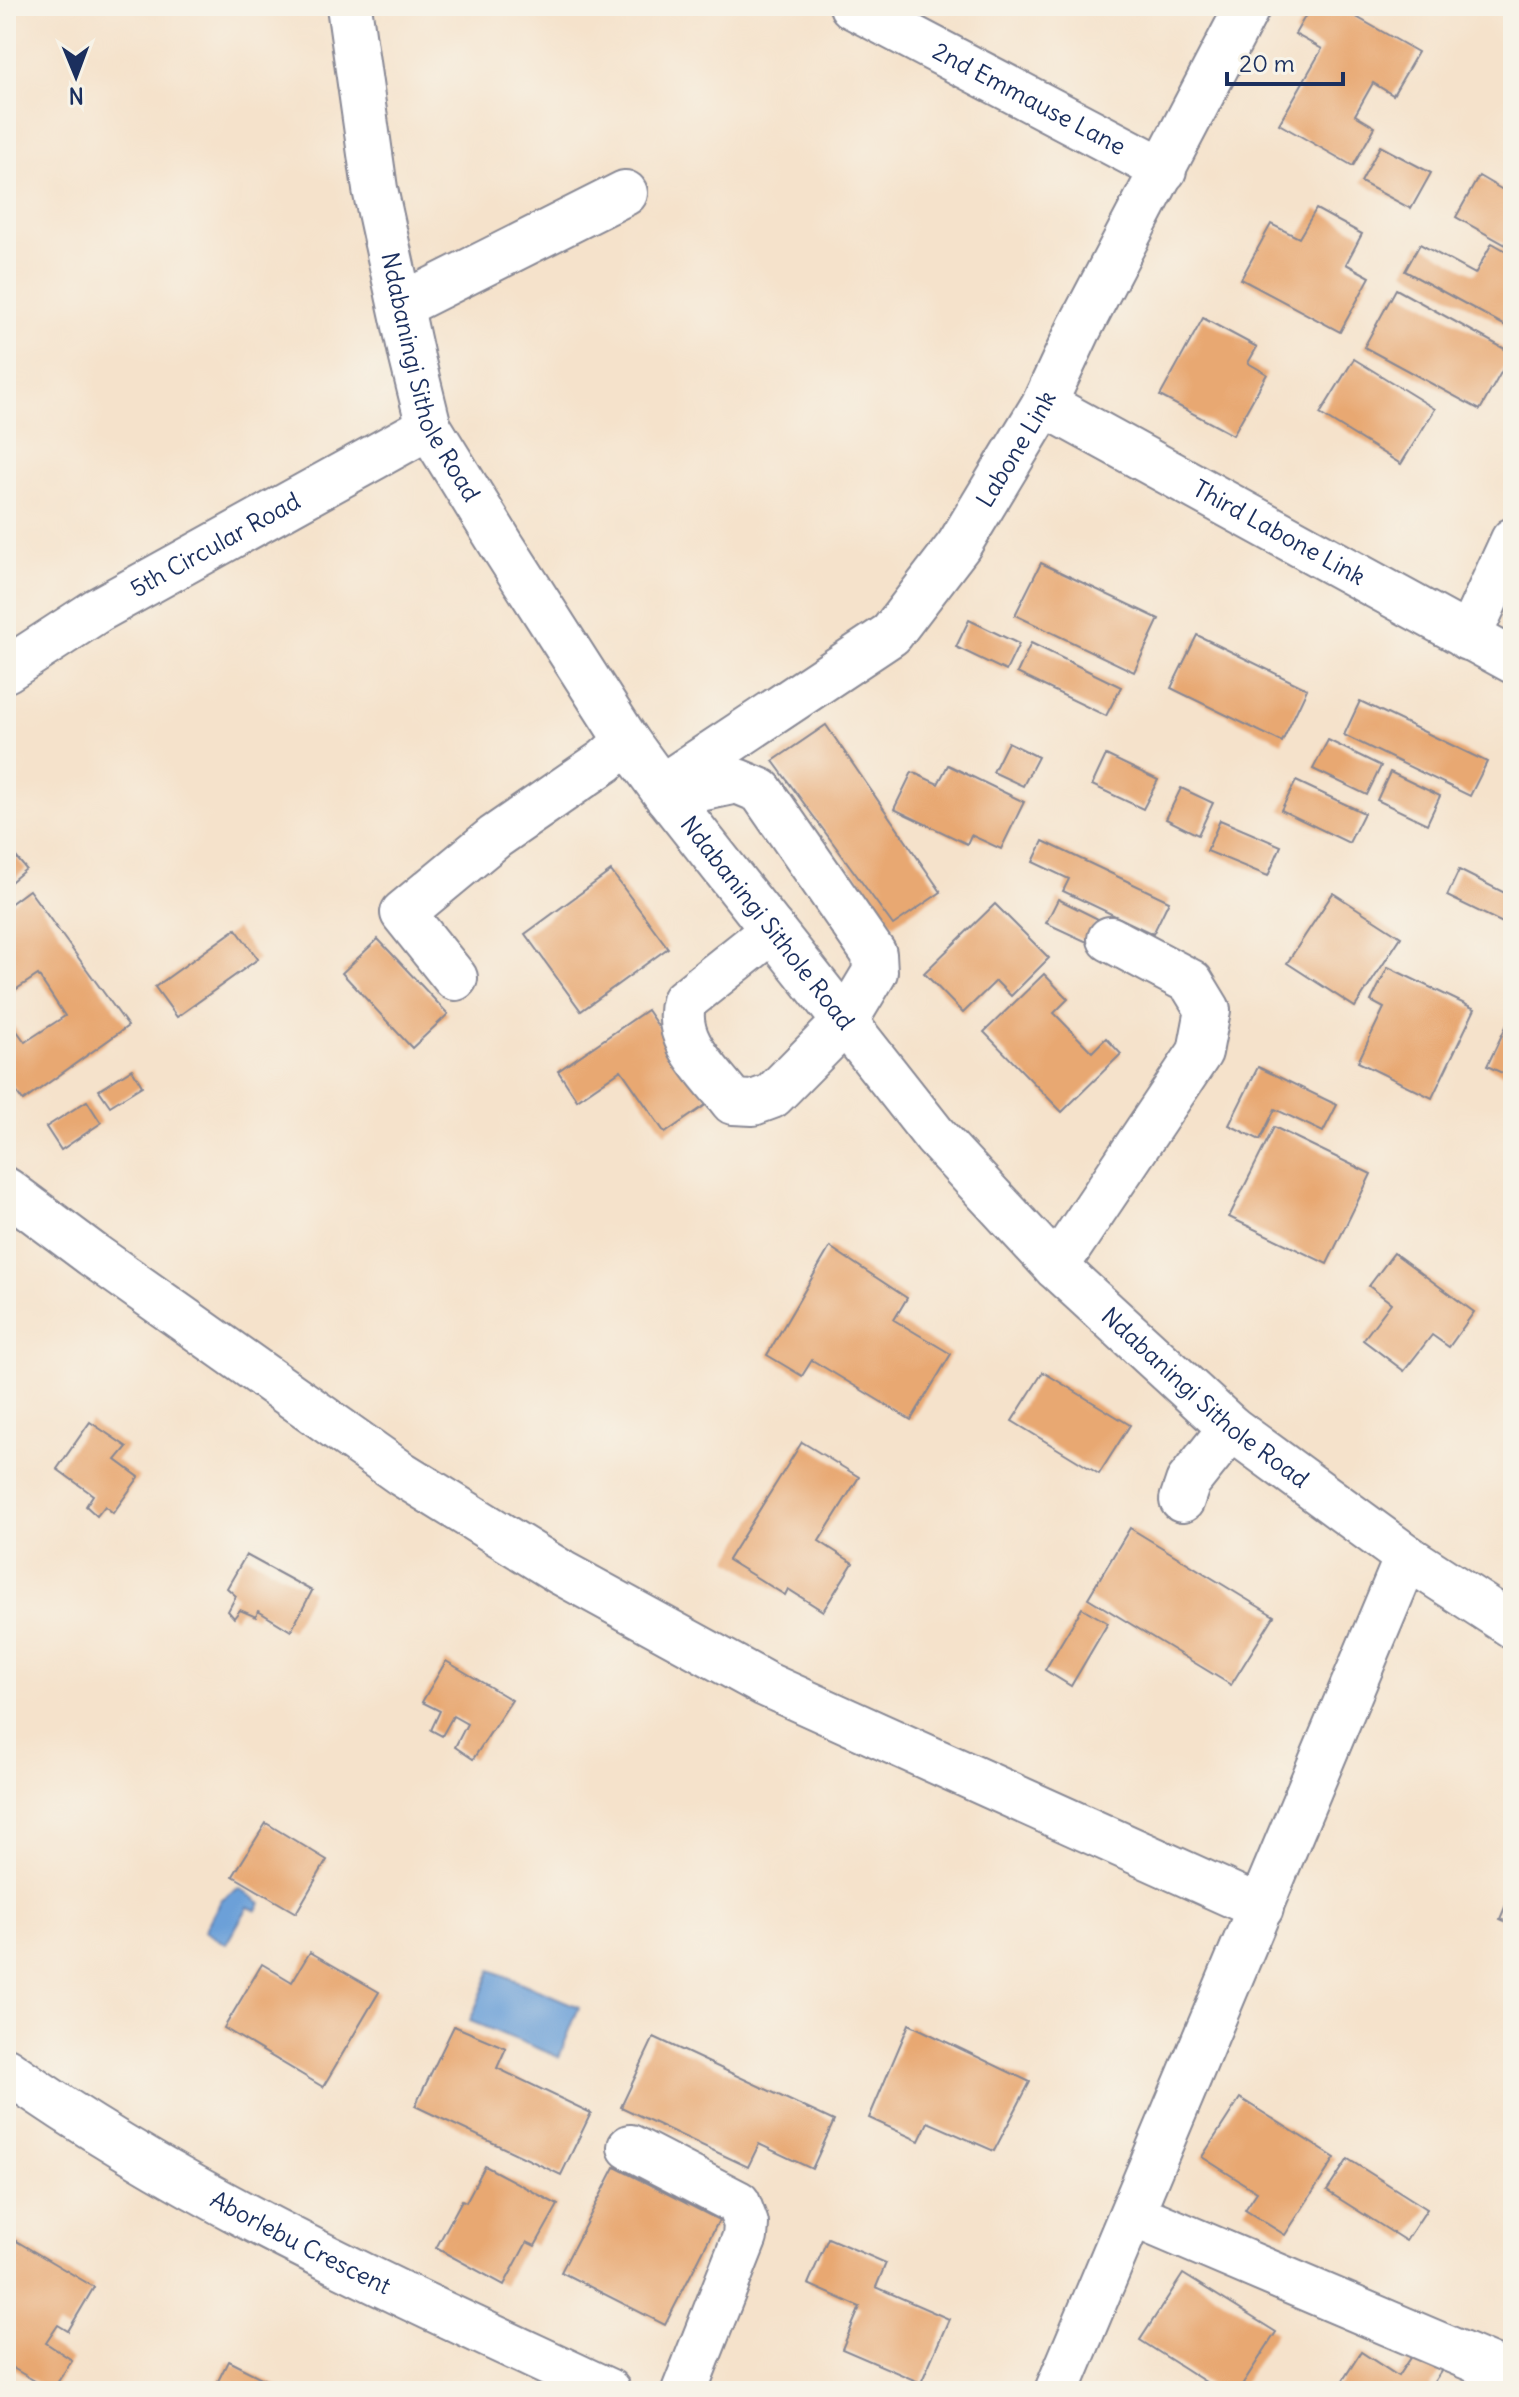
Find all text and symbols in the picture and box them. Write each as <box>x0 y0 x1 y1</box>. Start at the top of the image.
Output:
street label: 2nd Emmause Lane <box>928 35 1131 161</box>
north arrow <box>36 36 116 116</box>
scale bar <box>1227 36 1343 86</box>
text: 20 m <box>1239 48 1295 78</box>
text: N <box>69 82 84 110</box>
street label: Ndabaningi Sithole Road <box>375 249 487 507</box>
street label: Labone Link <box>969 386 1062 512</box>
street label: Third Labone Link <box>1188 473 1371 591</box>
street label: 5th Circular Road <box>125 485 305 603</box>
street label: Ndabaningi Sithole Road <box>675 810 861 1035</box>
street label: Ndabaningi Sithole Road <box>1096 1300 1315 1494</box>
street label: Aborlebu Crescent <box>206 2184 396 2301</box>

